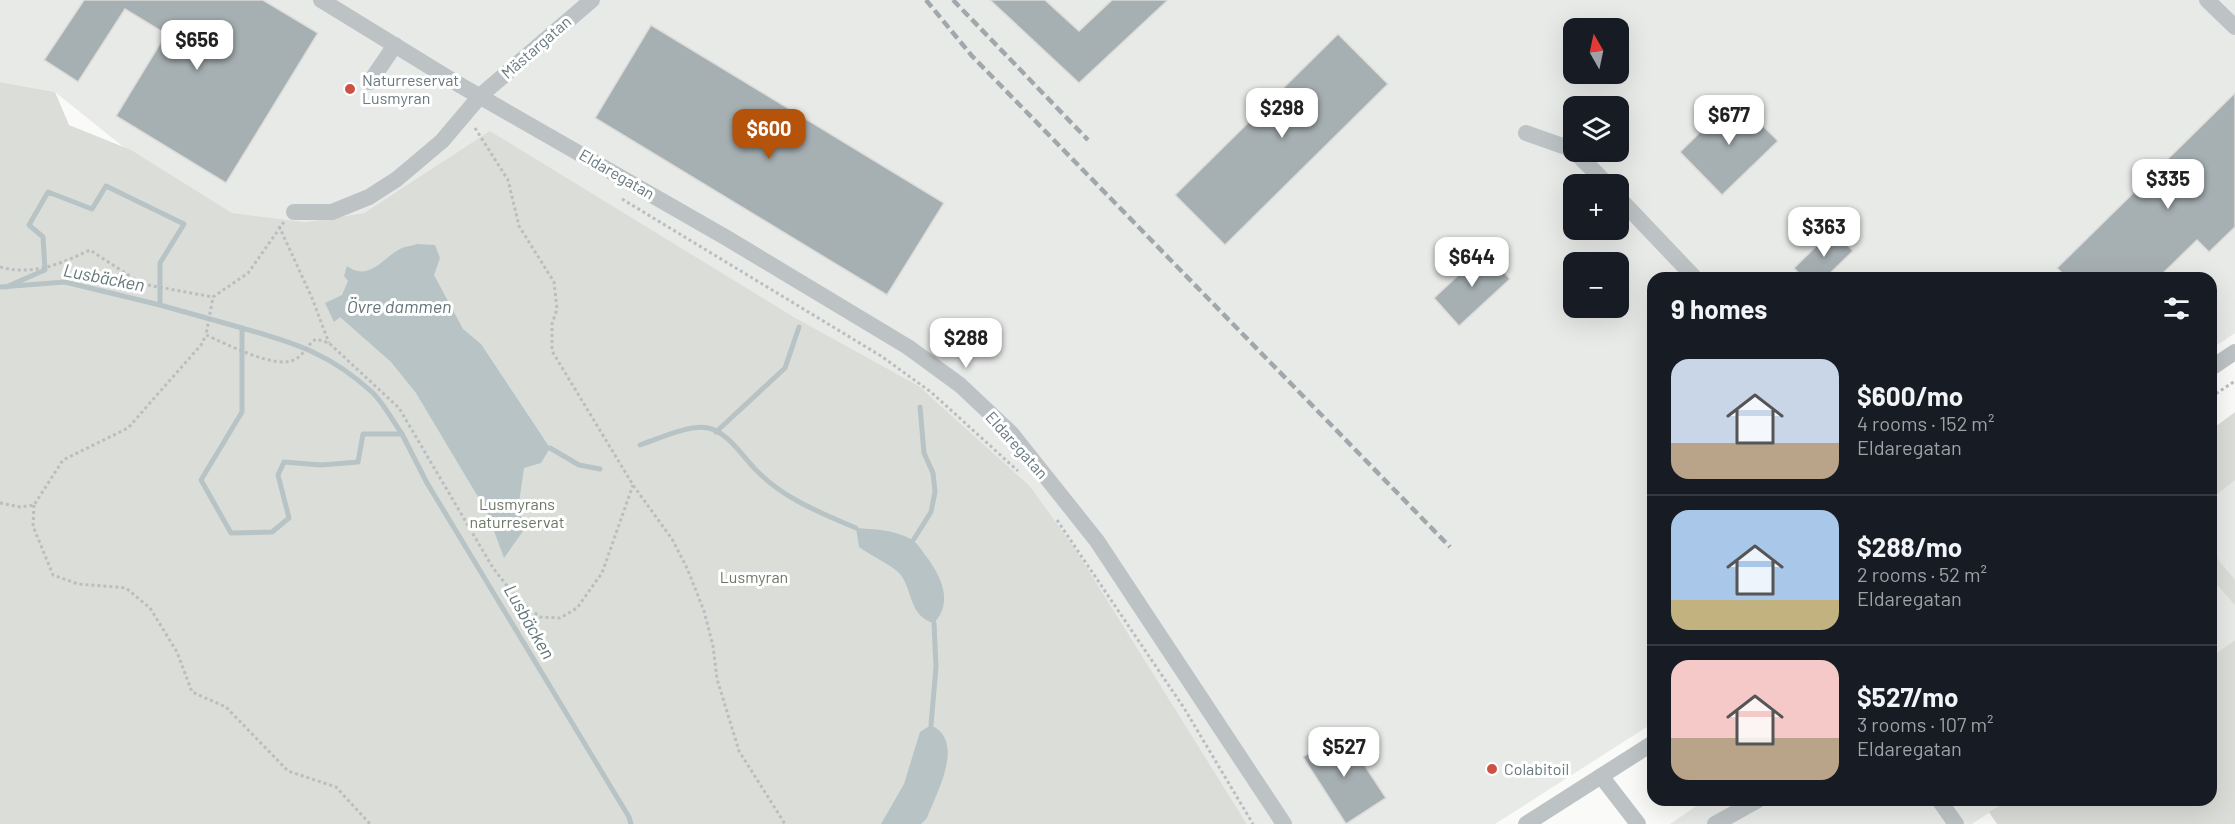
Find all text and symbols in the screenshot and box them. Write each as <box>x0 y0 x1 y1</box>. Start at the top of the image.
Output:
street label: Mästargatan <box>497 11 574 82</box>
north arrow <box>1563 18 1629 84</box>
map controls <box>1563 18 1629 318</box>
pin: $656 <box>161 20 233 71</box>
text: $656 <box>175 27 219 51</box>
place label: Naturreservat Lusmyran <box>362 70 459 107</box>
marker: Naturreservat Lusmyran <box>343 82 357 96</box>
pin: $298 <box>1246 88 1318 139</box>
text: $298 <box>1260 95 1304 119</box>
pin: $677 <box>1693 95 1765 146</box>
button: layers <box>1563 96 1629 162</box>
text: $677 <box>1708 102 1750 126</box>
pin: $600 <box>733 109 805 160</box>
text: $600 <box>747 116 791 140</box>
street label: Eldaregatan <box>576 144 658 203</box>
pin: $335 <box>2132 159 2204 210</box>
text: $335 <box>2146 166 2190 190</box>
button: + <box>1563 174 1629 240</box>
pin: $363 <box>1788 207 1860 258</box>
text: $363 <box>1802 214 1846 238</box>
pin: $644 <box>1436 237 1508 288</box>
text: $644 <box>1449 244 1495 268</box>
button: − <box>1563 252 1629 318</box>
water label: Lusbäcken <box>62 258 147 296</box>
icon: filters <box>2160 292 2193 325</box>
text: 9 homes <box>1671 293 1767 324</box>
water label: Övre dammen <box>347 295 451 317</box>
pin: $288 <box>930 318 1002 369</box>
text: $288 <box>944 325 988 349</box>
text: $600/mo <box>1857 380 1963 411</box>
icon: home <box>1719 383 1791 455</box>
street label: Eldaregatan <box>982 407 1052 482</box>
text: 4 rooms · 152 m² <box>1857 411 1994 435</box>
text: Eldaregatan <box>1857 435 1962 459</box>
park label: Lusmyrans naturreservat <box>470 494 564 531</box>
text: $288/mo <box>1857 531 1962 562</box>
icon: home <box>1719 534 1791 606</box>
text: 2 rooms · 52 m² <box>1857 562 1987 586</box>
park label: Lusmyran <box>720 567 788 586</box>
water label: Lusbäcken <box>500 580 560 663</box>
text: Eldaregatan <box>1857 586 1962 610</box>
text: $527/mo <box>1857 681 1958 712</box>
icon: home <box>1719 684 1791 756</box>
text: 3 rooms · 107 m² <box>1857 712 1993 736</box>
pin: $527 <box>1308 727 1380 778</box>
text: $527 <box>1322 734 1366 758</box>
text: Eldaregatan <box>1857 736 1962 760</box>
place label: Colabitoil <box>1504 759 1569 778</box>
marker: Colabitoil <box>1485 762 1499 776</box>

